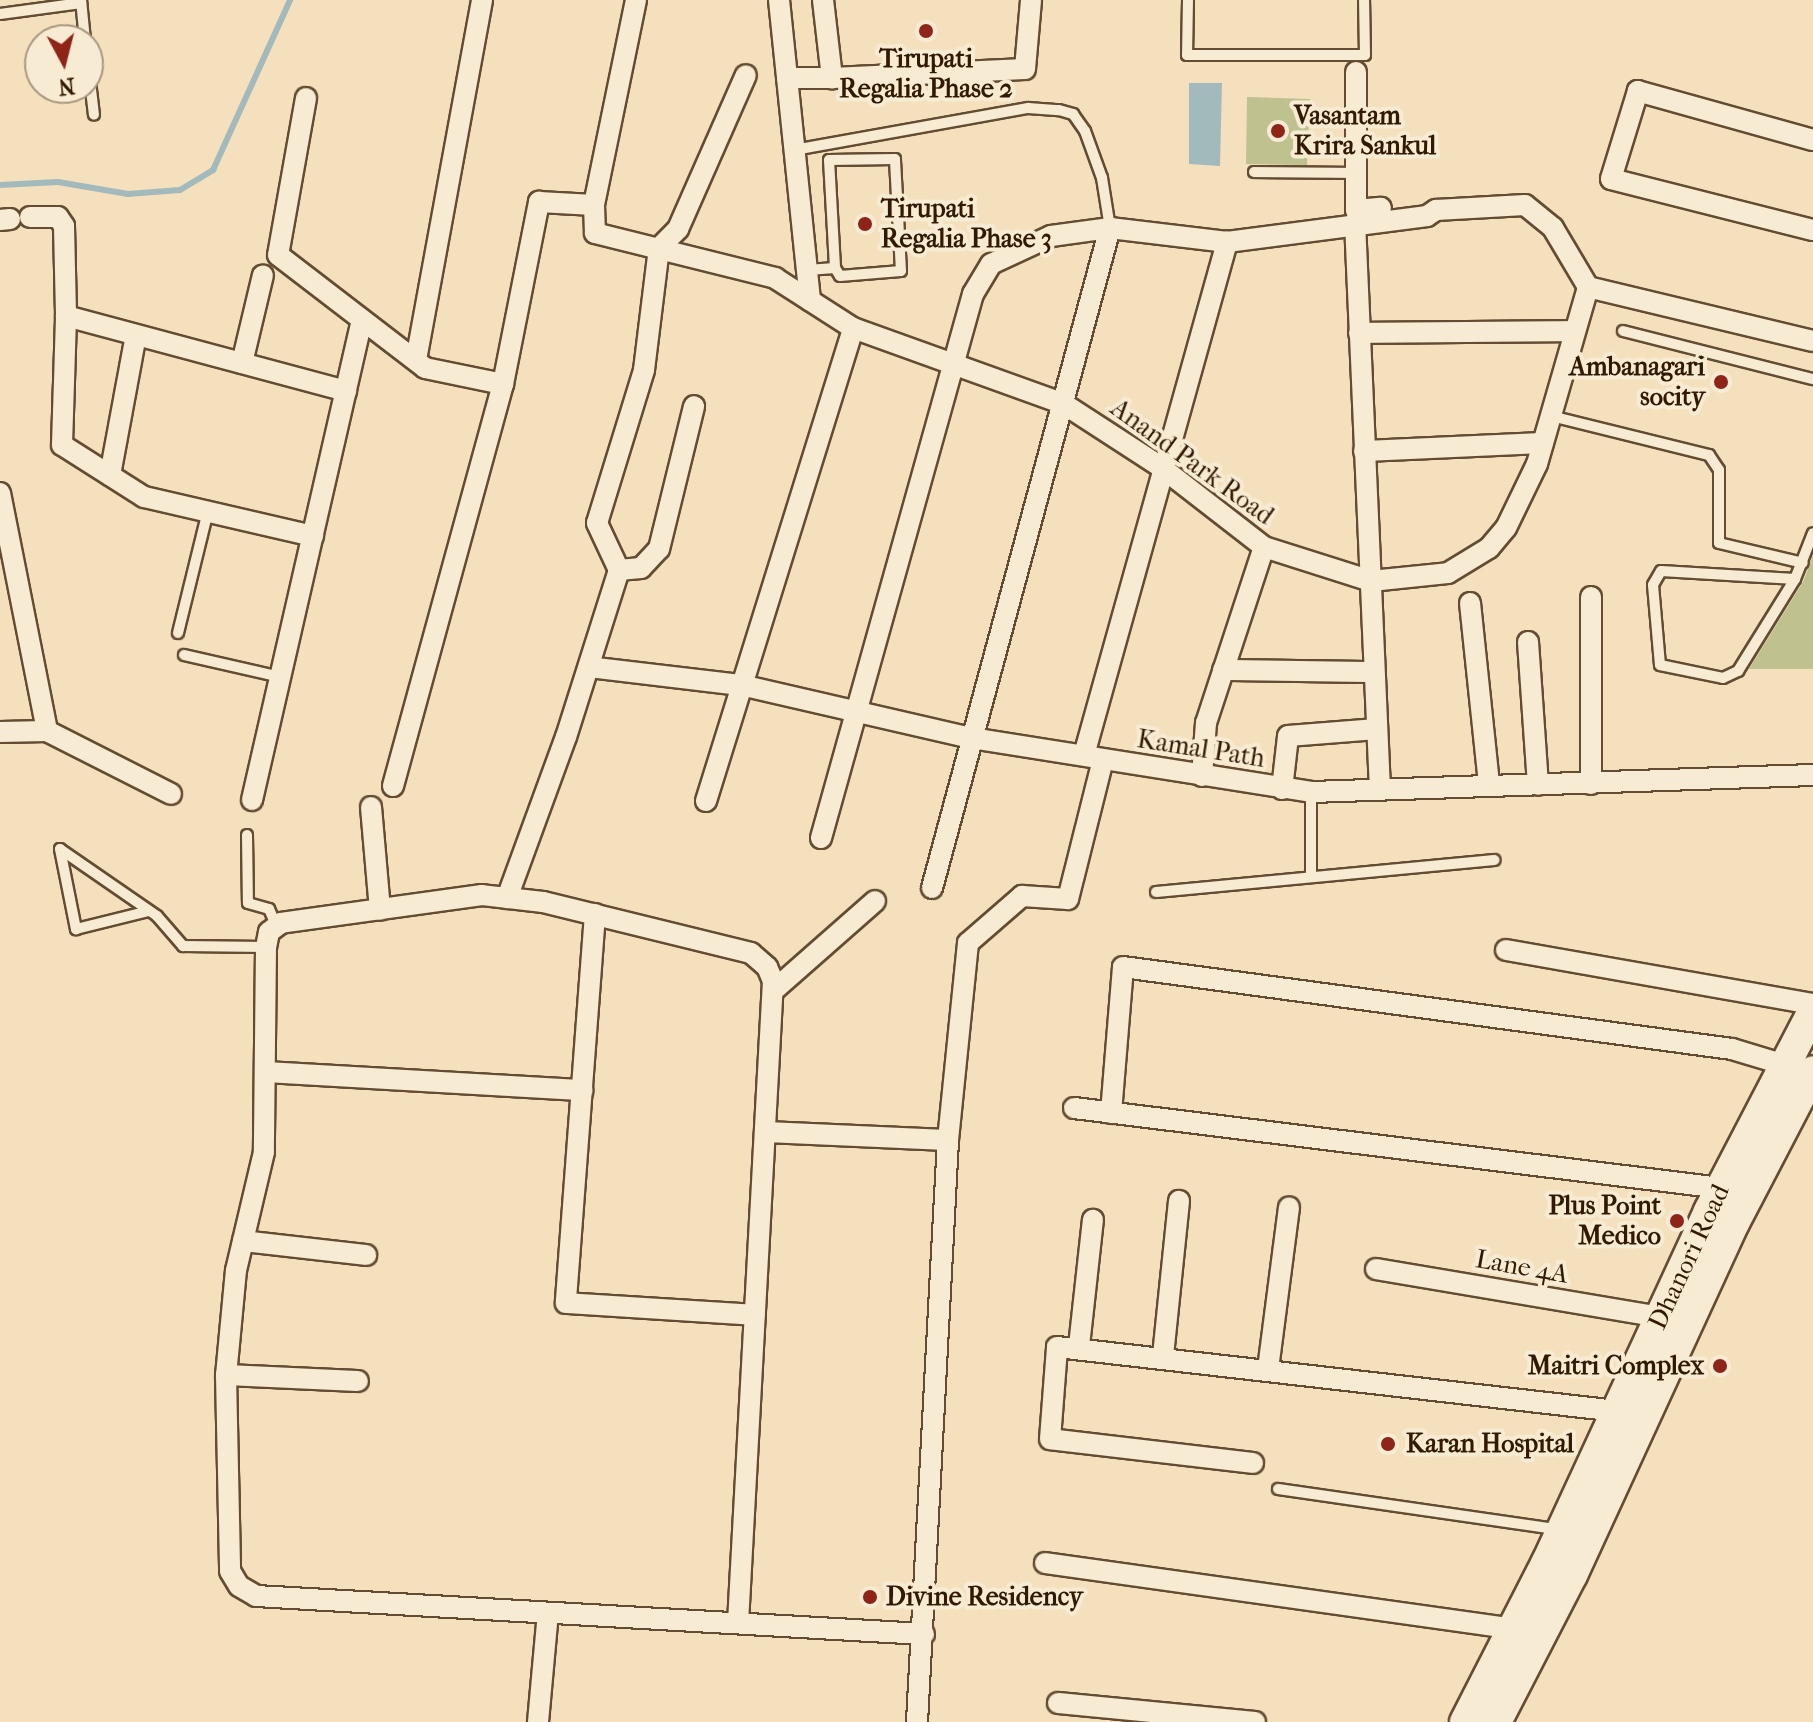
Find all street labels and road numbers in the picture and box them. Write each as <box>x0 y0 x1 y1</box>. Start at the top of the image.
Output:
street label: Anand Park Road <box>1104 392 1280 532</box>
street label: Kamal Path <box>1135 724 1267 774</box>
street label: Dhanori Road <box>1642 1179 1736 1335</box>
street label: Lane 4A <box>1473 1244 1571 1290</box>

